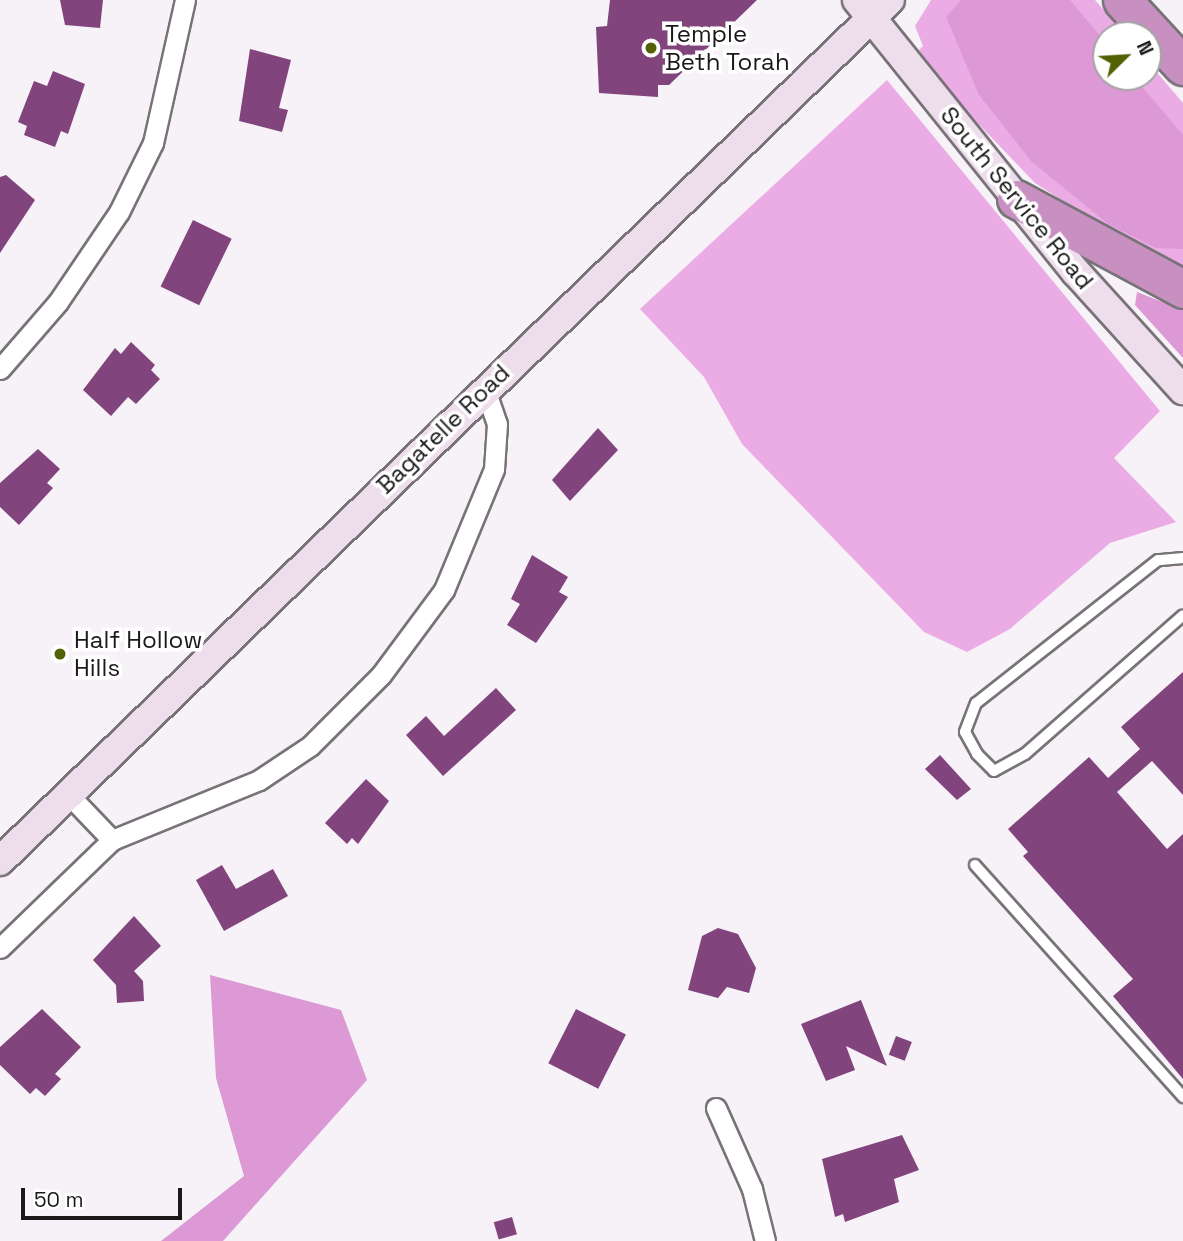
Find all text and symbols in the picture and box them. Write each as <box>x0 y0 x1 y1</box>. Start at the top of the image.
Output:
place label: Temple Beth Torah <box>665 20 790 76</box>
north arrow <box>1092 21 1162 91</box>
text: N <box>1131 37 1159 59</box>
marker: Temple Beth Torah <box>643 40 659 56</box>
street label: South Service Road <box>935 101 1099 295</box>
street label: Bagatelle Road <box>371 358 515 500</box>
place label: Half Hollow Hills <box>74 626 202 682</box>
marker: Half Hollow Hills <box>52 646 68 662</box>
scale bar <box>24 1174 186 1218</box>
text: 50 m <box>34 1186 84 1213</box>

